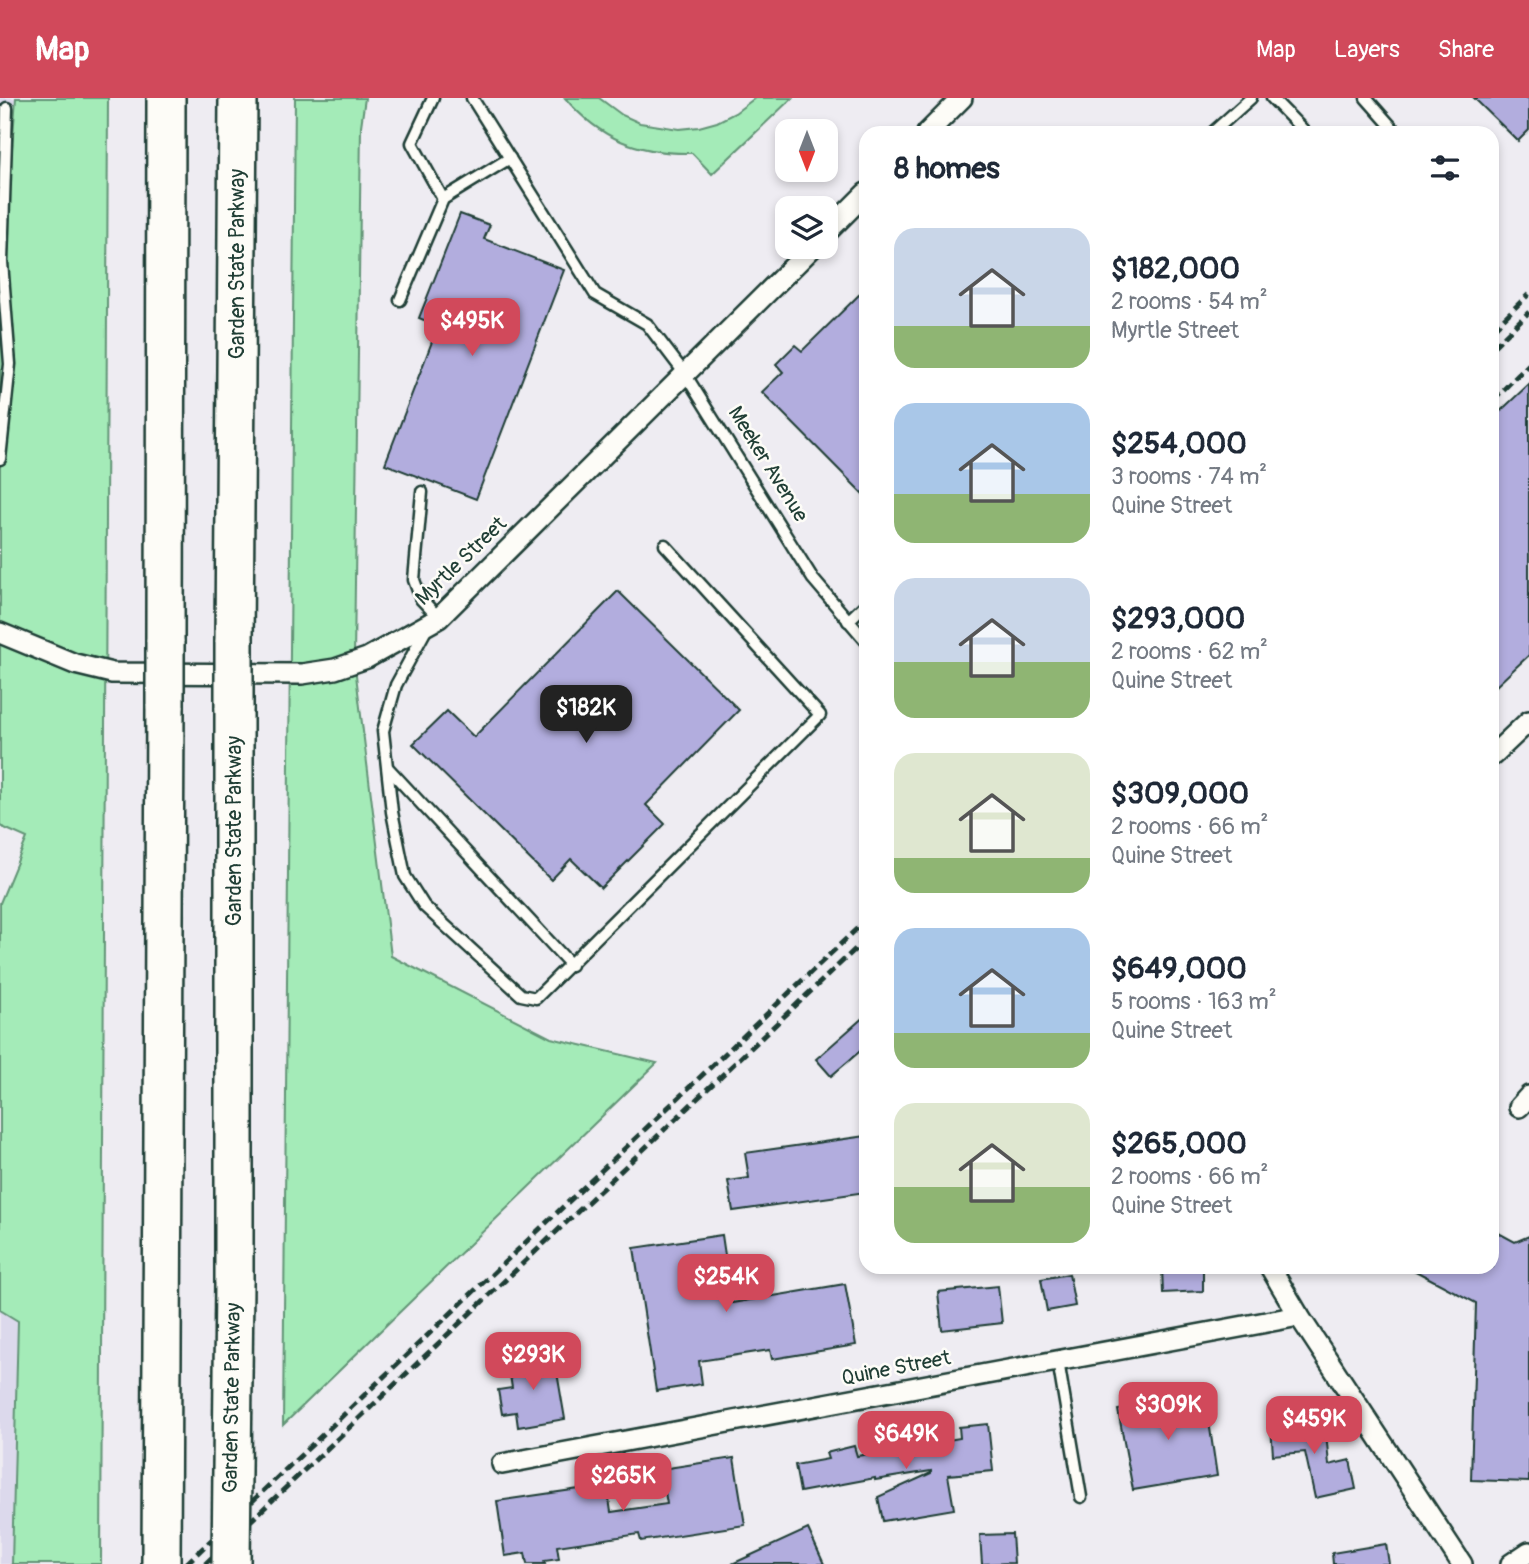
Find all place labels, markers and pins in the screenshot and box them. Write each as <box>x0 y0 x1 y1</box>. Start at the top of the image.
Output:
pin: $495K <box>423 299 521 358</box>
pin: $182K <box>537 686 635 745</box>
pin: $254K <box>677 1254 775 1314</box>
pin: $293K <box>484 1332 582 1392</box>
pin: $309K <box>1119 1382 1217 1442</box>
pin: $459K <box>1265 1396 1363 1456</box>
pin: $649K <box>857 1412 955 1471</box>
pin: $265K <box>574 1454 672 1513</box>

